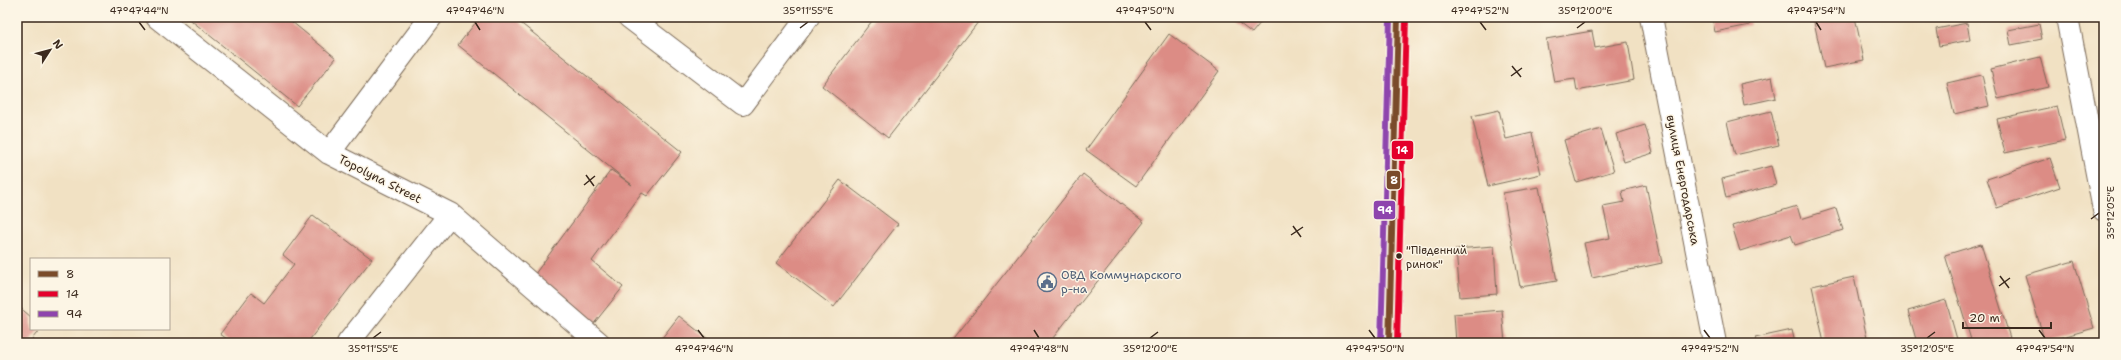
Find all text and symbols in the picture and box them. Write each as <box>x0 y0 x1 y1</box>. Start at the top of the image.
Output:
text: 47°47'44"N <box>109 4 169 17</box>
text: 47°47'46"N <box>446 4 504 17</box>
text: 35°11'55"E <box>783 4 833 17</box>
text: 47°47'50"N <box>1115 4 1175 17</box>
text: 47°47'52"N <box>1451 4 1509 17</box>
text: 35°12'00"E <box>1557 4 1613 17</box>
text: 47°47'54"N <box>1787 4 1845 17</box>
north arrow <box>30 30 70 70</box>
text: N <box>49 36 66 53</box>
street label: вулиця Енергодарська <box>1663 113 1704 247</box>
line badge: 14 <box>1391 140 1414 160</box>
text: 14 <box>1396 143 1409 158</box>
street label: Topolyna Street <box>336 151 424 207</box>
line badge: 8 <box>1386 170 1401 190</box>
text: 8 <box>1390 173 1398 188</box>
text: 35°12'05"E <box>2104 186 2117 240</box>
line badge: 94 <box>1373 200 1396 220</box>
text: 94 <box>1377 203 1393 218</box>
place label: "Південний ринок" <box>1406 243 1467 272</box>
marker: "Південний ринок" <box>1394 251 1404 261</box>
legend <box>30 258 170 330</box>
text: 8 <box>66 266 74 282</box>
place label: ОВД Коммунарского р-на <box>1061 267 1182 297</box>
public building icon: ОВД Коммунарского р-на <box>1036 271 1058 293</box>
text: 14 <box>66 286 79 302</box>
scale bar <box>1963 304 2051 330</box>
text: 94 <box>66 306 82 322</box>
text: 20 m <box>1969 310 2000 326</box>
text: 35°11'55"E <box>348 342 398 355</box>
text: 47°47'46"N <box>675 342 733 355</box>
text: 47°47'48"N <box>1009 342 1069 355</box>
text: 35°12'00"E <box>1122 342 1178 355</box>
text: 47°47'50"N <box>1345 342 1405 355</box>
text: 47°47'52"N <box>1681 342 1739 355</box>
text: 35°12'05"E <box>1900 342 1954 355</box>
text: 47°47'54"N <box>2016 342 2074 355</box>

